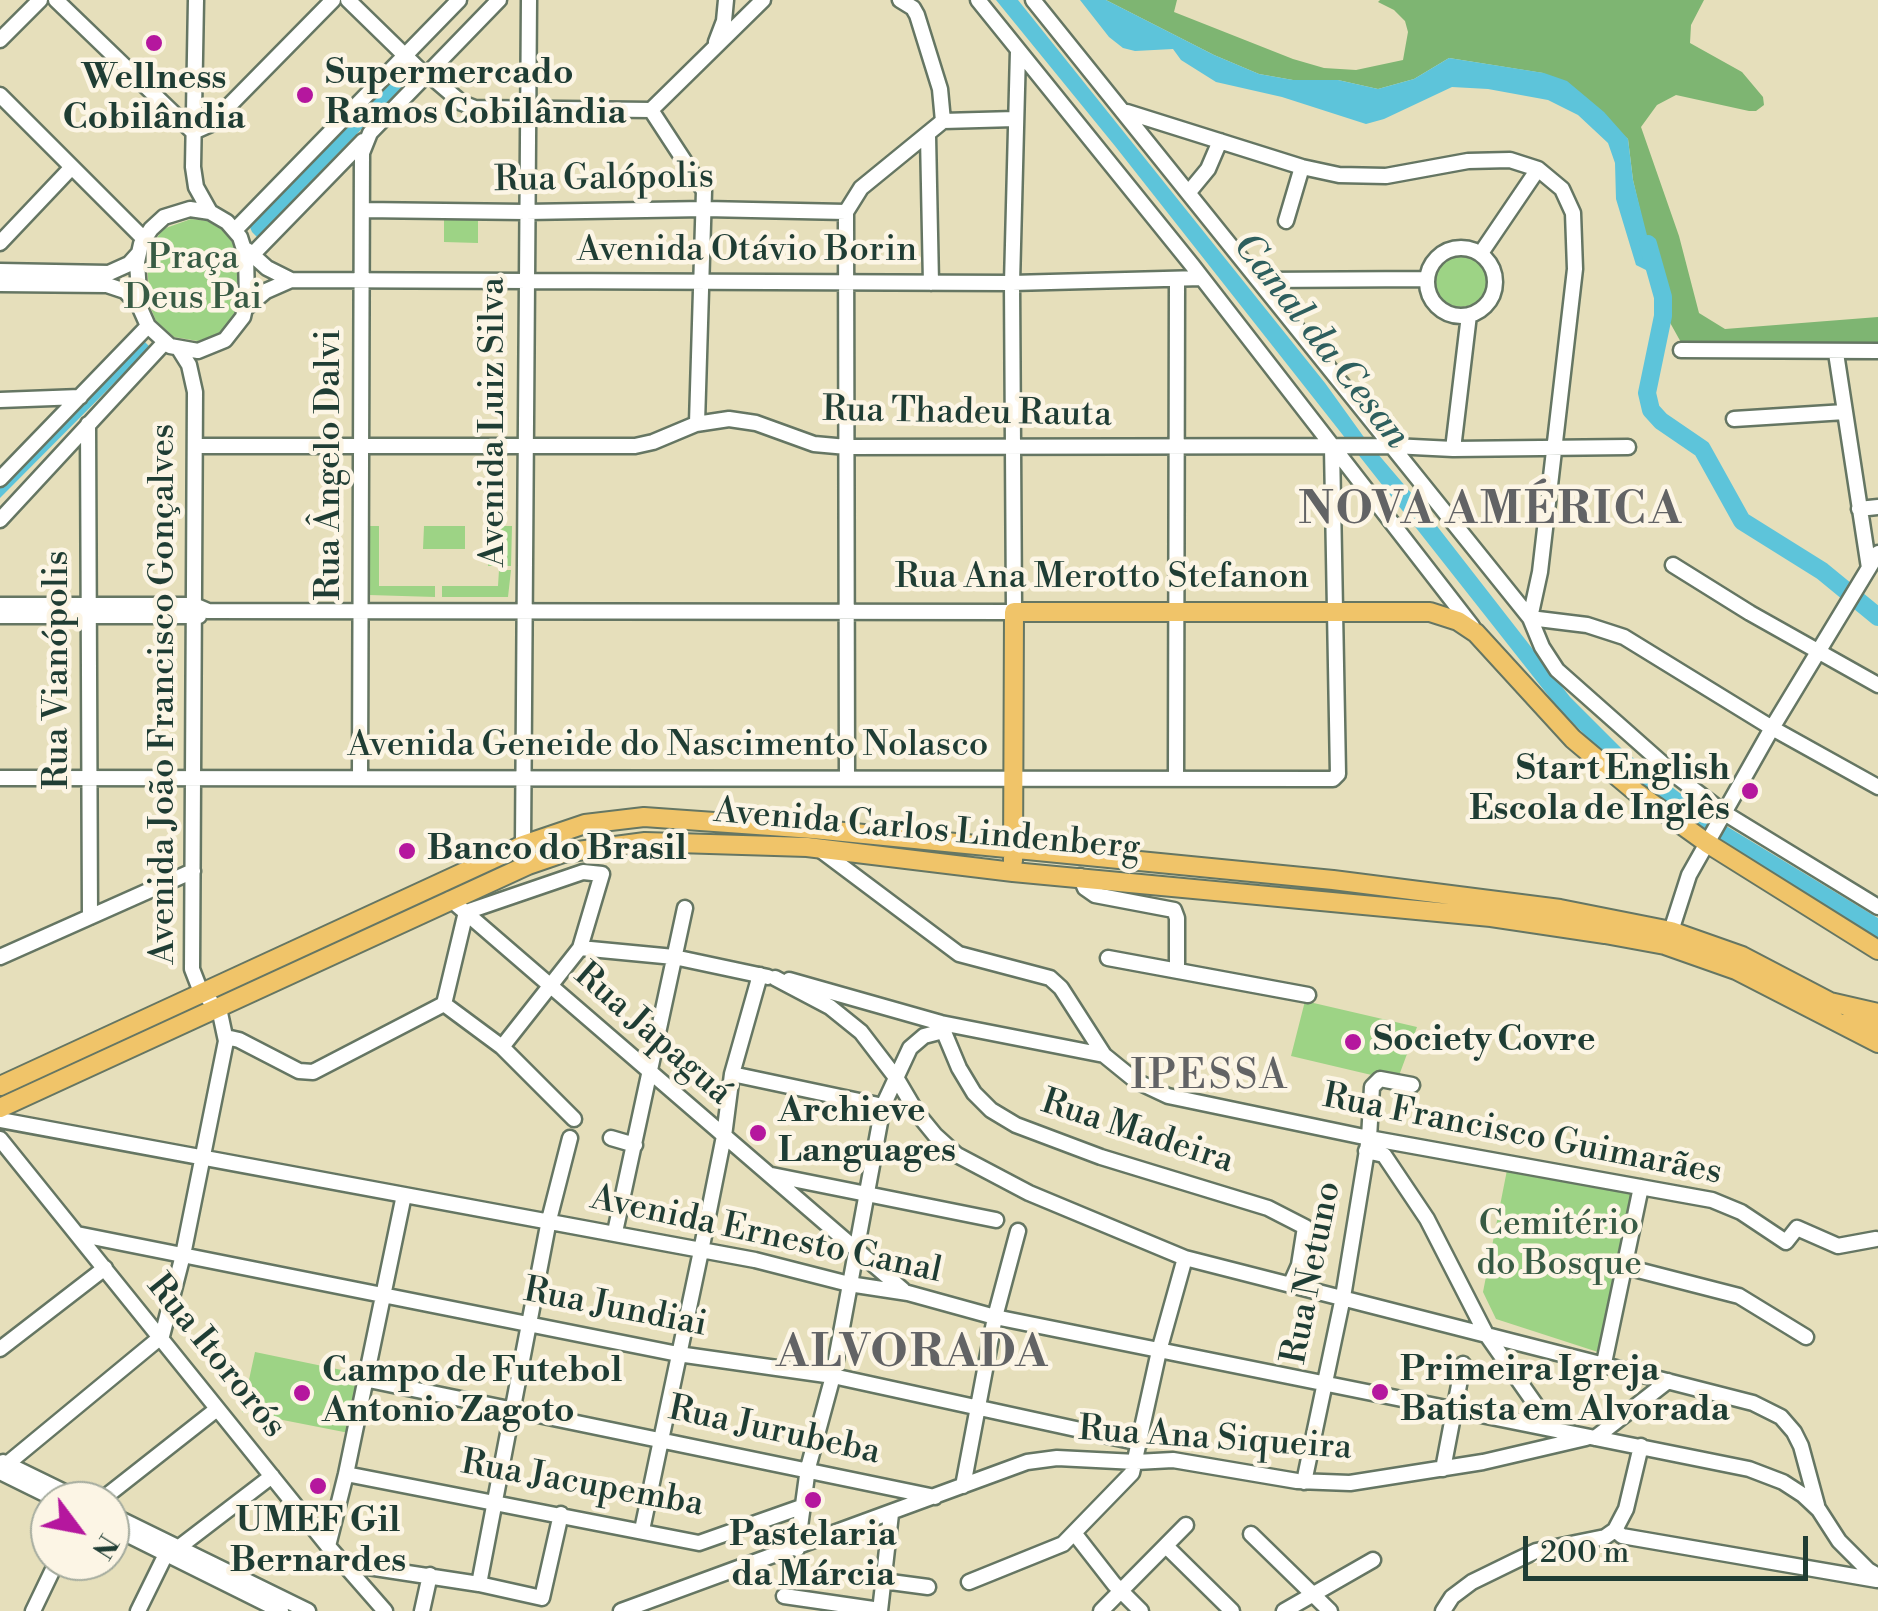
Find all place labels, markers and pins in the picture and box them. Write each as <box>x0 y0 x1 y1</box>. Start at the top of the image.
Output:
marker: Wellness Cobilândia <box>143 32 165 54</box>
place label: Supermercado Ramos Cobilândia <box>325 54 626 136</box>
place label: Wellness Cobilândia <box>63 59 245 141</box>
marker: Supermercado Ramos Cobilândia <box>294 84 316 106</box>
place label: Start English Escola de Inglês <box>1469 750 1730 832</box>
marker: Start English Escola de Inglês <box>1739 780 1761 802</box>
place label: Banco do Brasil <box>427 830 687 872</box>
marker: Banco do Brasil <box>396 840 418 862</box>
place label: Society Covre <box>1373 1021 1596 1063</box>
marker: Society Covre <box>1342 1031 1364 1053</box>
place label: Archieve Languages <box>778 1092 956 1174</box>
marker: Archieve Languages <box>747 1122 769 1144</box>
place label: Primeira Igreja Batista em Alvorada <box>1400 1351 1730 1433</box>
place label: Campo de Futebol Antonio Zagoto <box>322 1352 622 1434</box>
marker: Primeira Igreja Batista em Alvorada <box>1369 1381 1391 1403</box>
marker: Campo de Futebol Antonio Zagoto <box>291 1382 313 1404</box>
marker: UMEF Gil Bernardes <box>307 1475 329 1497</box>
marker: Pastelaria da Márcia <box>802 1489 824 1511</box>
place label: UMEF Gil Bernardes <box>230 1502 406 1584</box>
place label: Pastelaria da Márcia <box>729 1516 897 1598</box>

